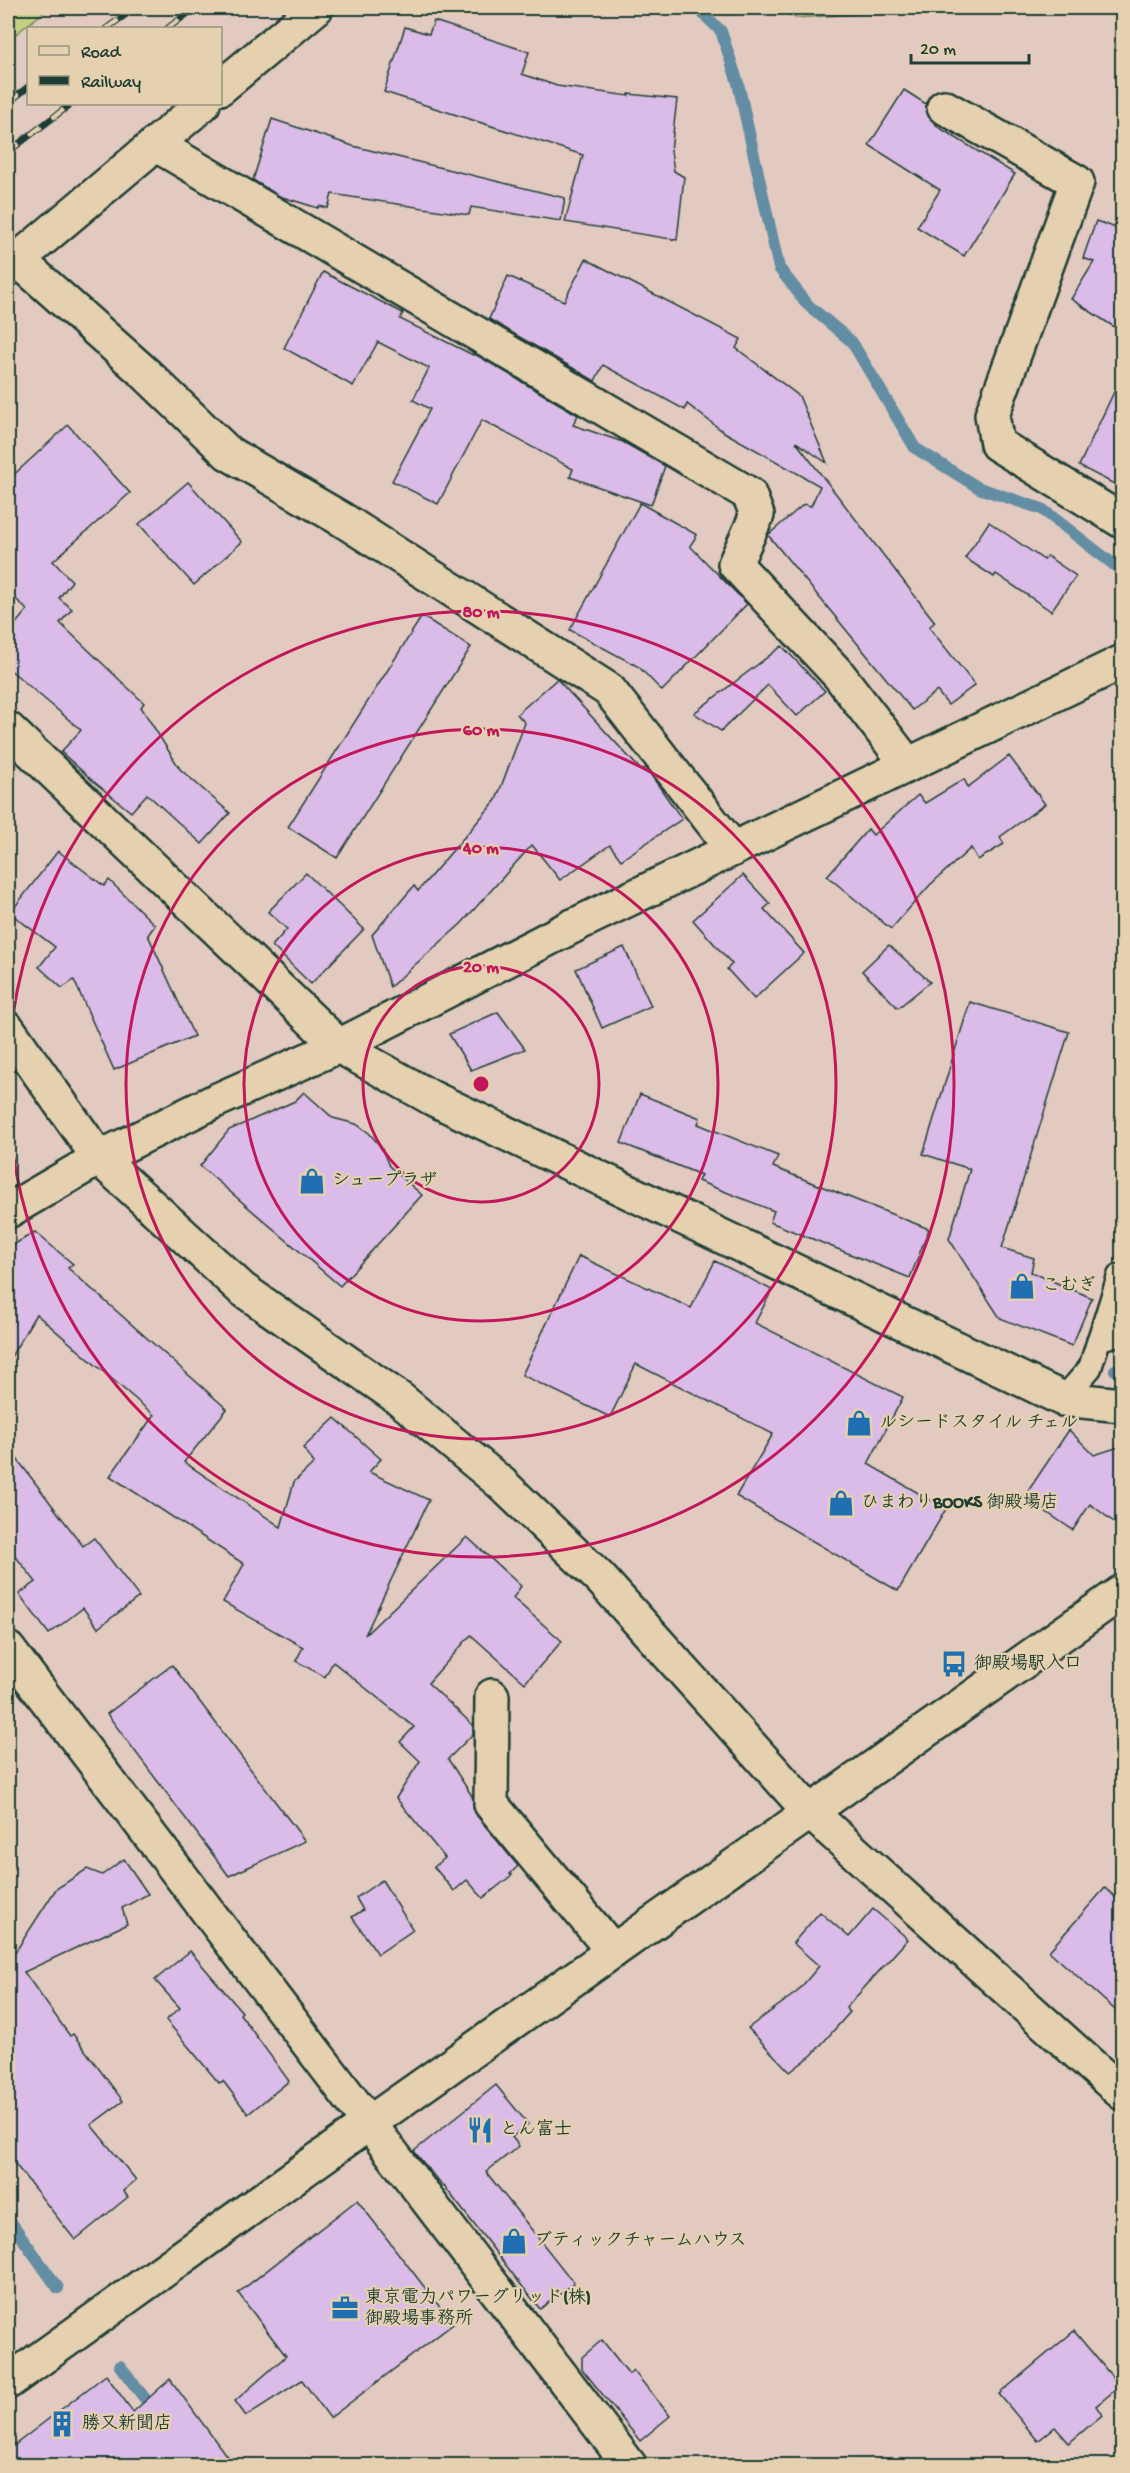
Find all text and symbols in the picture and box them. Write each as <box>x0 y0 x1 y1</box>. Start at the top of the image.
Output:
legend <box>27 27 222 105</box>
scale bar <box>911 27 1030 65</box>
text: 20 m <box>920 40 956 61</box>
text: Road <box>81 43 122 64</box>
text: Railway <box>81 73 141 94</box>
text: 80 m <box>462 603 500 624</box>
text: 60 m <box>463 721 499 742</box>
text: 40 m <box>462 839 499 860</box>
text: 20 m <box>463 958 499 979</box>
centre of rings <box>471 1074 491 1094</box>
shop icon: シュープラザ <box>297 1166 327 1196</box>
place label: シュープラザ <box>332 1170 437 1192</box>
shop icon: こむぎ <box>1007 1271 1037 1301</box>
place label: こむぎ <box>1042 1275 1096 1297</box>
shop icon: ルシードスタイル チェル <box>844 1408 874 1438</box>
place label: ルシードスタイル チェル <box>879 1413 1078 1434</box>
shop icon: ひまわりBOOKS 御殿場店 <box>826 1488 856 1518</box>
place label: ひまわりBOOKS 御殿場店 <box>861 1492 1058 1514</box>
bus stop icon: 御殿場駅入口 <box>939 1649 969 1679</box>
place label: 御殿場駅入口 <box>974 1653 1082 1675</box>
restaurant icon: とん富士 <box>465 2115 495 2145</box>
place label: とん富士 <box>500 2119 572 2141</box>
shop icon: ブティックチャームハウス <box>499 2226 529 2256</box>
place label: ブティックチャームハウス <box>534 2230 746 2252</box>
place label: 東京電力パワーグリッド(株) 御殿場事務所 <box>365 2287 591 2330</box>
office icon: 東京電力パワーグリッド(株) 御殿場事務所 <box>330 2293 360 2323</box>
building icon: 勝又新聞店 <box>47 2409 77 2439</box>
place label: 勝又新聞店 <box>82 2413 172 2435</box>

